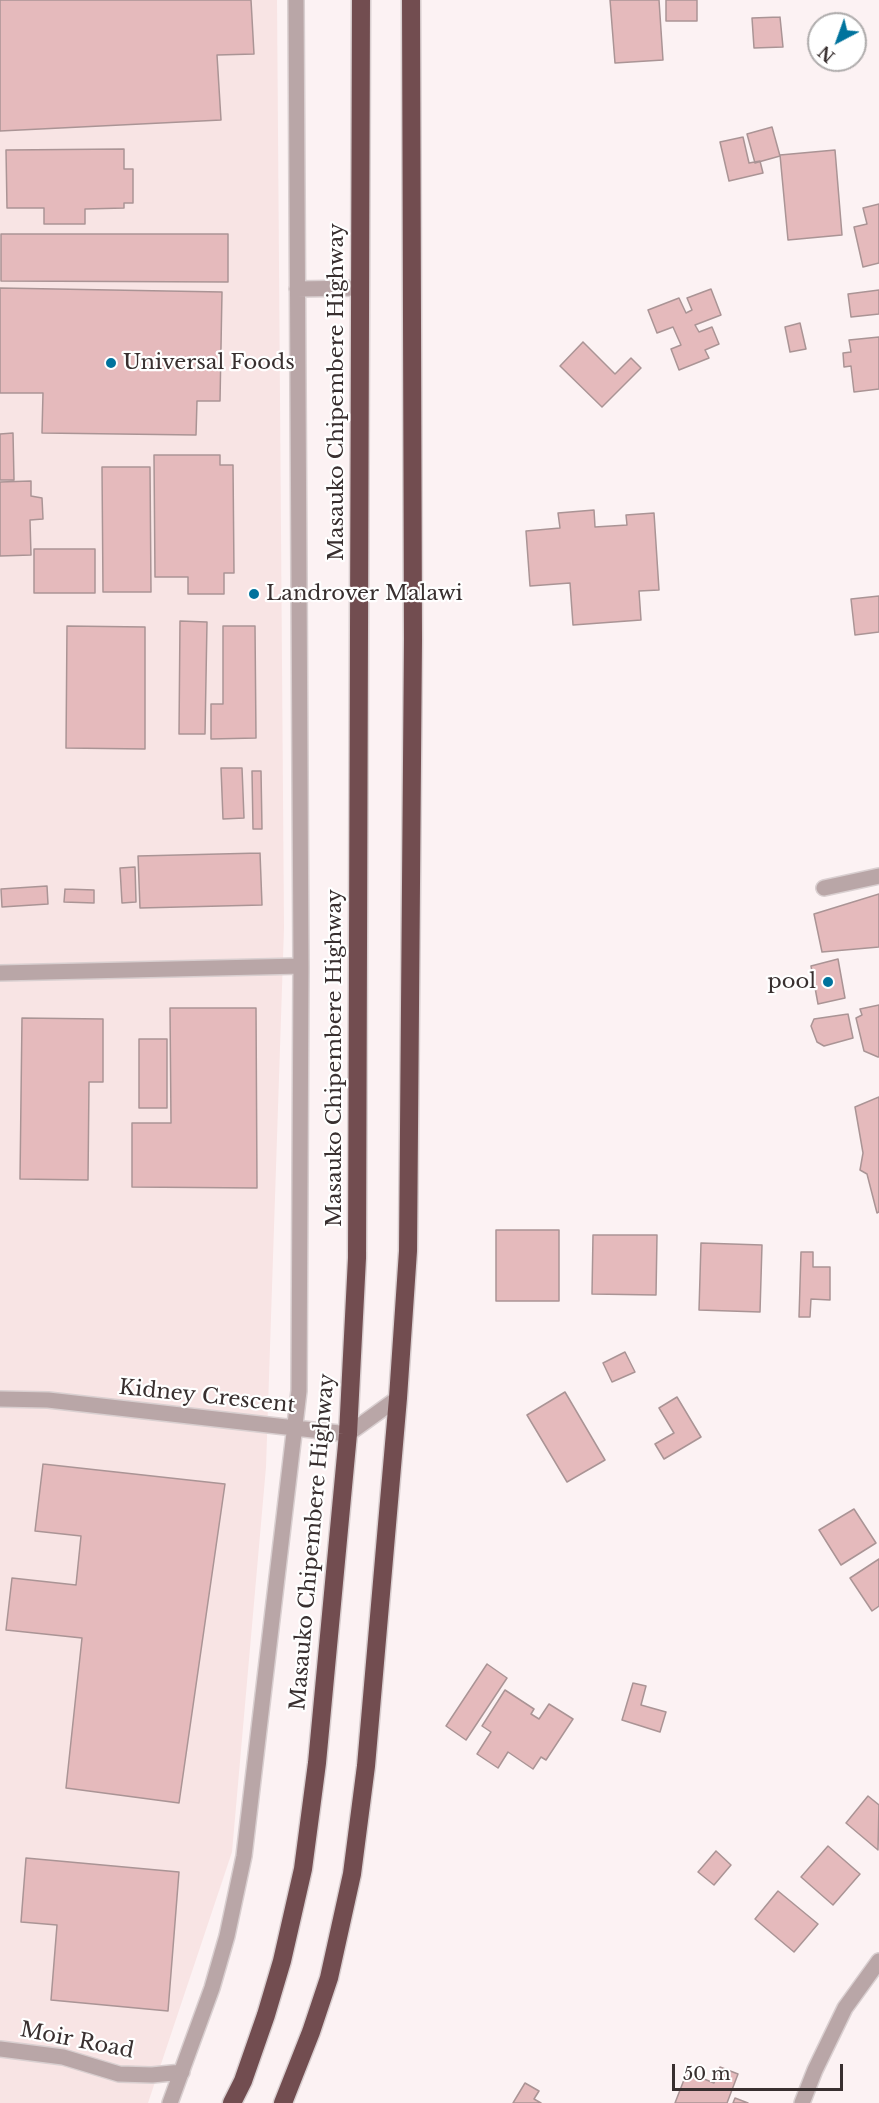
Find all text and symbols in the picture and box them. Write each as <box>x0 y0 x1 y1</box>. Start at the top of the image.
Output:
north arrow <box>807 12 867 72</box>
text: N <box>814 42 839 67</box>
street label: Masauko Chipembere Highway <box>324 223 350 561</box>
place label: Universal Foods <box>123 350 295 376</box>
marker: Universal Foods <box>104 356 118 370</box>
place label: Landrover Malawi <box>266 581 463 607</box>
marker: Landrover Malawi <box>247 587 261 601</box>
street label: Masauko Chipembere Highway <box>322 889 348 1227</box>
place label: pool <box>767 969 816 995</box>
marker: pool <box>821 975 835 989</box>
street label: Masauko Chipembere Highway <box>286 1373 340 1711</box>
street label: Kidney Crescent <box>118 1375 296 1419</box>
street label: Moir Road <box>18 2018 136 2064</box>
scale bar <box>675 2052 846 2090</box>
text: 50 m <box>683 2063 731 2085</box>

